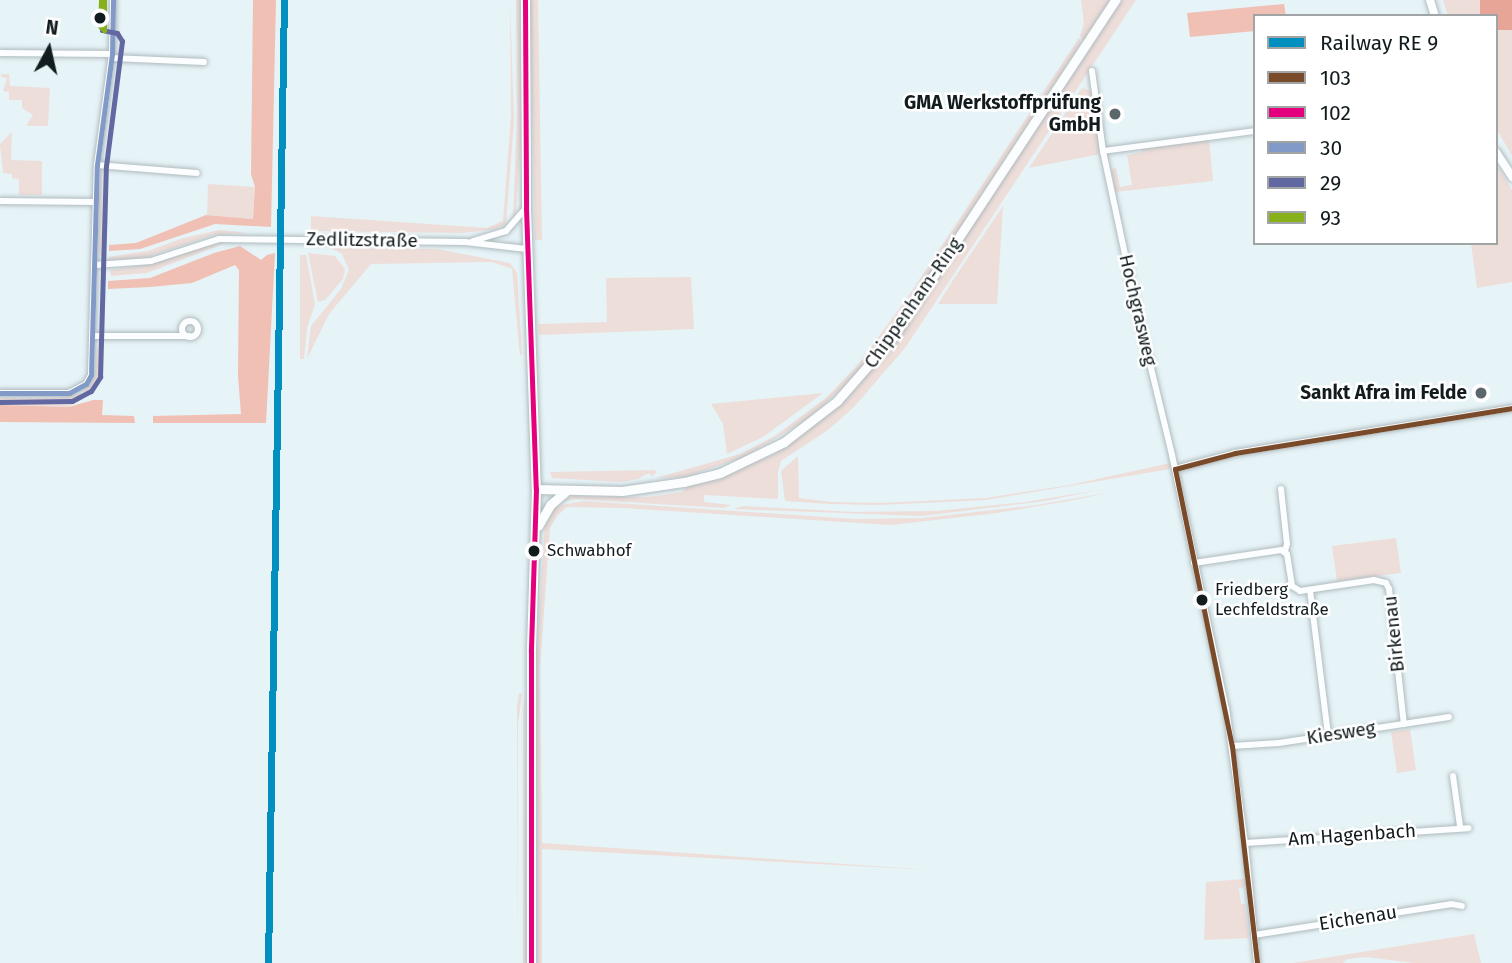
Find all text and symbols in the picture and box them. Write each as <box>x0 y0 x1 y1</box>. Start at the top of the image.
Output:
unlabelled marker <box>93 11 107 25</box>
north arrow <box>14 14 84 84</box>
legend <box>1253 14 1498 245</box>
text: N <box>44 15 60 40</box>
text: Railway RE 9 <box>1320 30 1438 56</box>
text: 103 <box>1320 65 1351 91</box>
place label: GMA Werkstoffprüfung GmbH <box>904 92 1101 136</box>
text: 102 <box>1320 100 1351 126</box>
marker: GMA Werkstoffprüfung GmbH <box>1107 106 1123 122</box>
text: 30 <box>1320 135 1342 161</box>
text: 29 <box>1320 170 1341 196</box>
text: 93 <box>1320 205 1341 231</box>
street label: Zedlitzstraße <box>306 228 418 252</box>
street label: Chippenham-Ring <box>859 233 967 373</box>
street label: Hochgrasweg <box>1114 252 1162 368</box>
place label: Sankt Afra im Felde <box>1300 382 1467 404</box>
marker: Sankt Afra im Felde <box>1473 385 1489 401</box>
place label: Schwabhof <box>547 541 631 561</box>
marker: Schwabhof <box>527 544 541 558</box>
place label: Friedberg Lechfeldstraße <box>1215 580 1329 620</box>
marker: Friedberg Lechfeldstraße <box>1195 593 1209 607</box>
street label: Birkenau <box>1379 595 1409 673</box>
street label: Kiesweg <box>1305 716 1377 750</box>
street label: Am Hagenbach <box>1287 819 1417 851</box>
street label: Eichenau <box>1317 901 1399 935</box>

